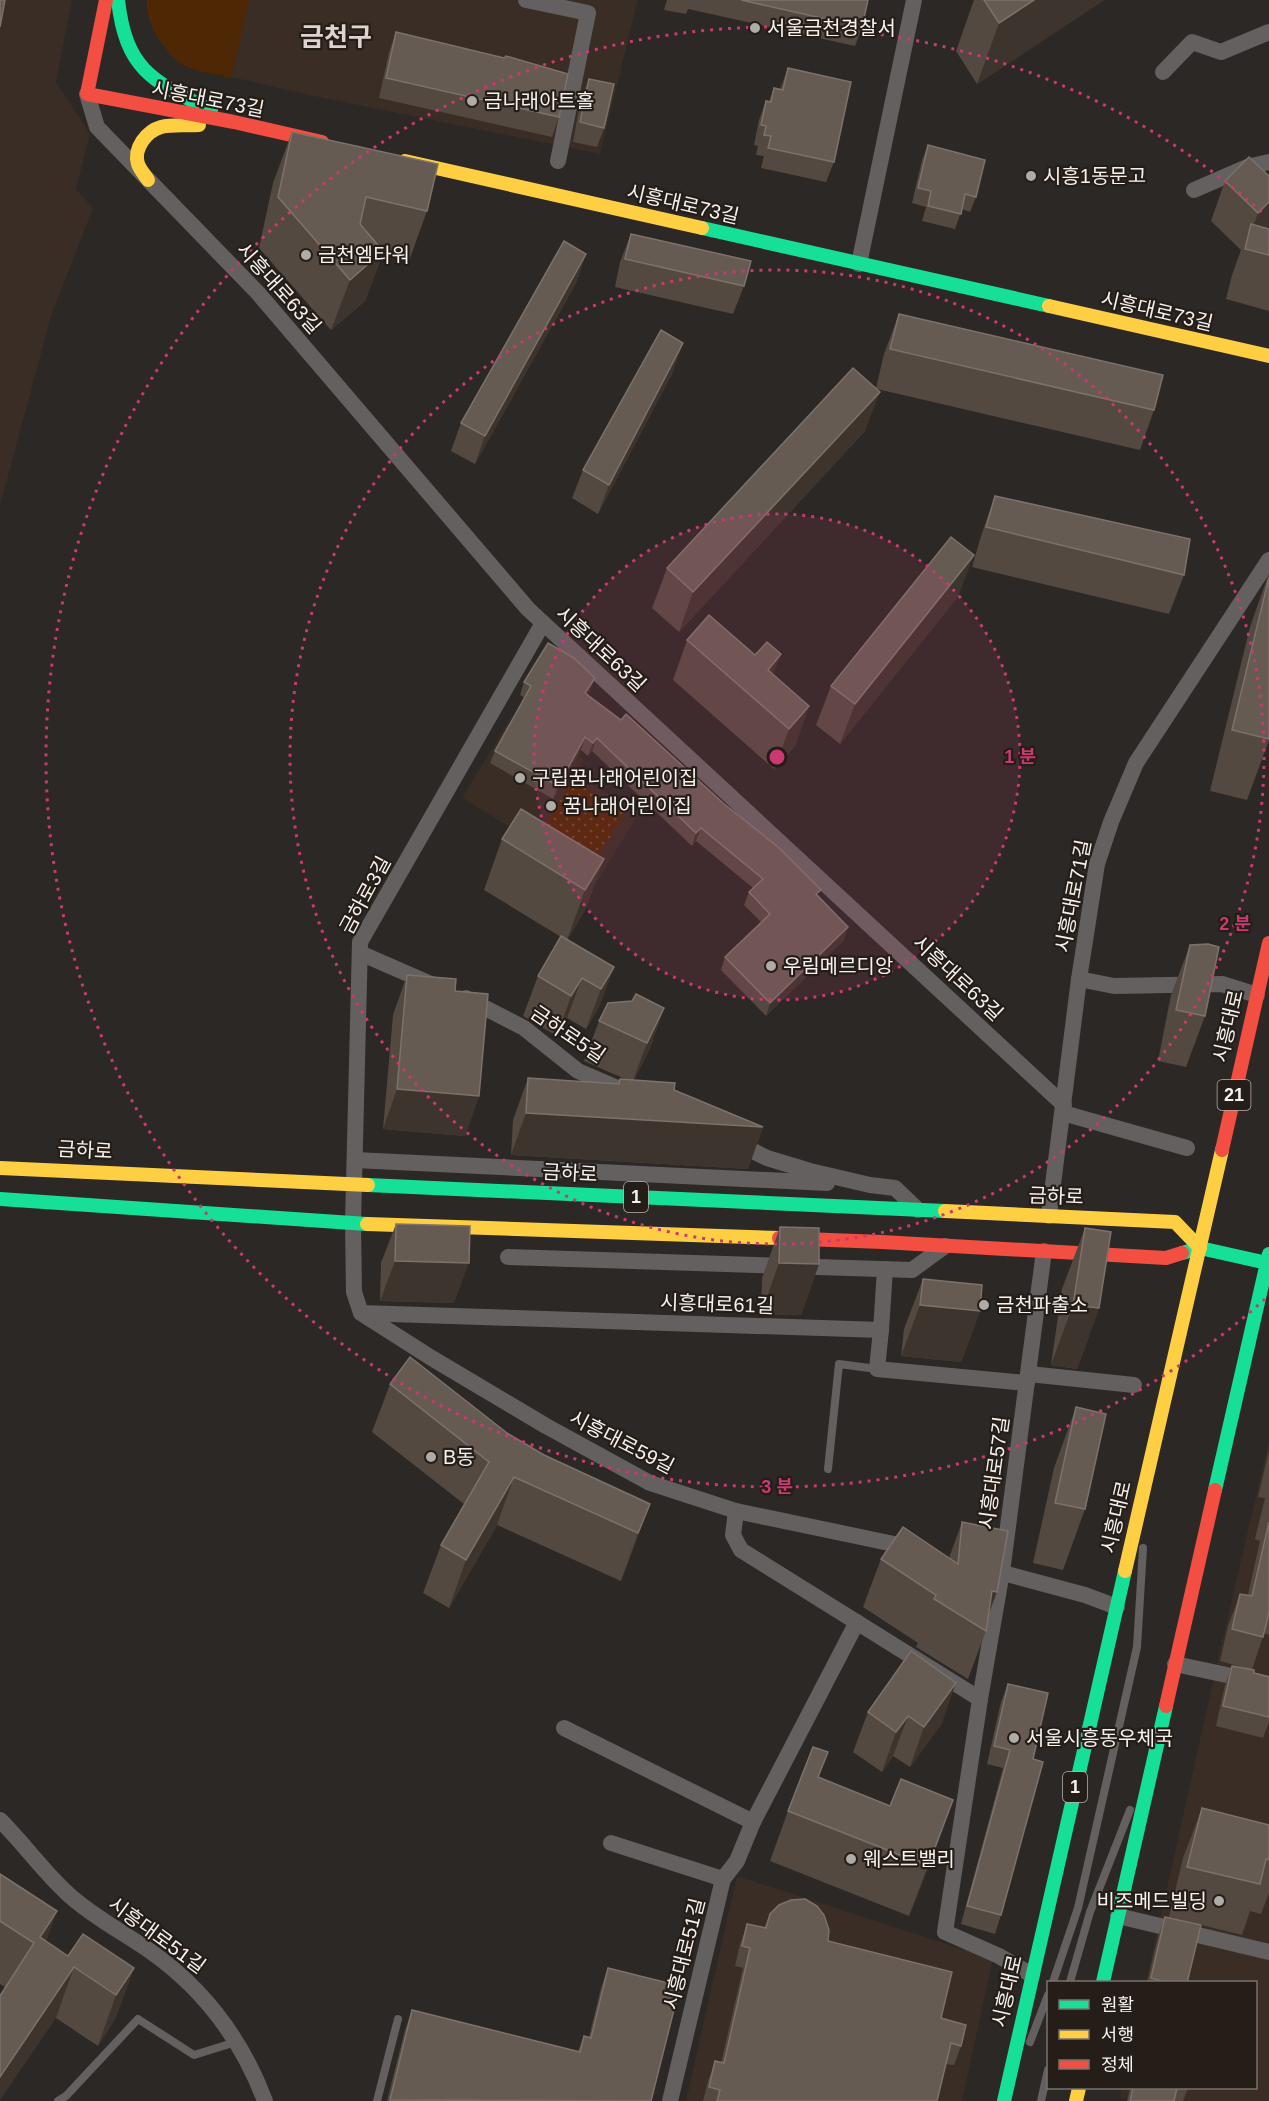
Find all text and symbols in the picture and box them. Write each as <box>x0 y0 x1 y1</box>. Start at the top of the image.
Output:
place label: 서울금천경찰서 <box>767 17 896 39</box>
marker: 서울금천경찰서 <box>748 21 762 35</box>
district label: 금천구 <box>300 22 372 52</box>
street label: 시흥대로73길 <box>150 77 266 121</box>
place label: 금나래아트홀 <box>484 90 594 112</box>
marker: 금나래아트홀 <box>465 94 479 108</box>
place label: 시흥1동문고 <box>1043 165 1146 187</box>
marker: 시흥1동문고 <box>1024 169 1038 183</box>
street label: 시흥대로73길 <box>625 180 741 228</box>
street label: 시흥대로63길 <box>233 238 325 338</box>
place label: 금천엠타워 <box>318 244 410 266</box>
marker: 금천엠타워 <box>299 248 313 262</box>
street label: 시흥대로73길 <box>1099 287 1215 335</box>
street label: 시흥대로63길 <box>552 602 650 696</box>
centre of rings <box>767 747 787 767</box>
text: 1 분 <box>1004 747 1036 767</box>
place label: 구립꿈나래어린이집 <box>532 767 698 789</box>
marker: 구립꿈나래어린이집 <box>513 771 527 785</box>
place label: 꿈나래어린이집 <box>563 795 692 817</box>
marker: 꿈나래어린이집 <box>544 799 558 813</box>
street label: 시흥대로71길 <box>1051 838 1095 954</box>
street label: 금하로3길 <box>335 852 395 938</box>
text: 2 분 <box>1219 914 1251 934</box>
street label: 시흥대로63길 <box>909 931 1007 1025</box>
place label: 우림메르디앙 <box>783 955 893 977</box>
marker: 우림메르디앙 <box>764 959 778 973</box>
street label: 시흥대로 <box>1209 988 1247 1064</box>
street label: 금하로5길 <box>527 1001 609 1067</box>
road number: 21 <box>1218 1080 1250 1110</box>
street label: 금하로 <box>57 1138 113 1162</box>
street label: 금하로 <box>542 1161 598 1185</box>
road number: 1 <box>624 1182 648 1212</box>
street label: 금하로 <box>1028 1184 1084 1208</box>
street label: 시흥대로61길 <box>660 1291 774 1317</box>
place label: 금천파출소 <box>996 1294 1088 1316</box>
marker: 금천파출소 <box>977 1298 991 1312</box>
street label: 시흥대로59길 <box>566 1406 678 1478</box>
street label: 시흥대로57길 <box>975 1415 1013 1531</box>
place label: B동 <box>443 1446 475 1468</box>
marker: B동 <box>424 1450 438 1464</box>
text: 3 분 <box>761 1477 793 1497</box>
street label: 시흥대로 <box>1097 1479 1135 1555</box>
place label: 서울시흥동우체국 <box>1026 1727 1173 1749</box>
marker: 서울시흥동우체국 <box>1007 1731 1021 1745</box>
road number: 1 <box>1063 1772 1087 1802</box>
place label: 웨스트밸리 <box>863 1848 955 1870</box>
marker: 웨스트밸리 <box>844 1852 858 1866</box>
place label: 비즈메드빌딩 <box>1097 1890 1207 1912</box>
street label: 시흥대로51길 <box>104 1893 210 1977</box>
marker: 비즈메드빌딩 <box>1212 1894 1226 1908</box>
street label: 시흥대로51길 <box>660 1896 708 2012</box>
street label: 시흥대로 <box>988 1953 1026 2029</box>
legend <box>1047 1981 1257 2089</box>
text: 원활 <box>1101 1995 1134 2015</box>
text: 서행 <box>1101 2025 1134 2045</box>
text: 정체 <box>1101 2055 1134 2075</box>

